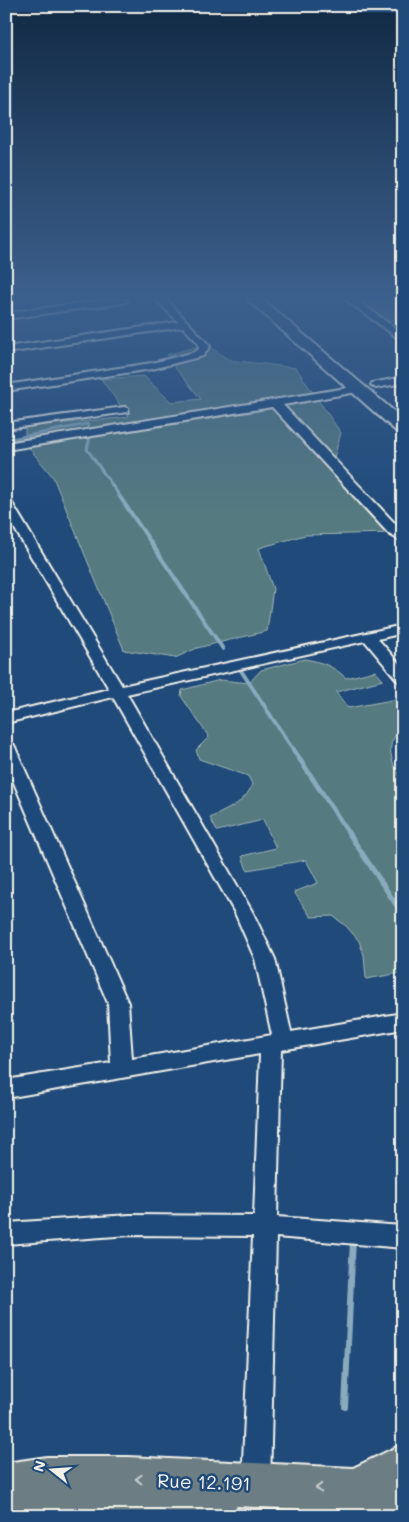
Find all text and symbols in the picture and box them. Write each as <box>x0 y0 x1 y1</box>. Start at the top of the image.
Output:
north arrow <box>28 1444 78 1494</box>
text: N <box>28 1458 50 1474</box>
street label: Rue 12.191 <box>157 1467 251 1496</box>
one-way arrow <box>135 1474 143 1485</box>
one-way arrow <box>315 1482 323 1493</box>

